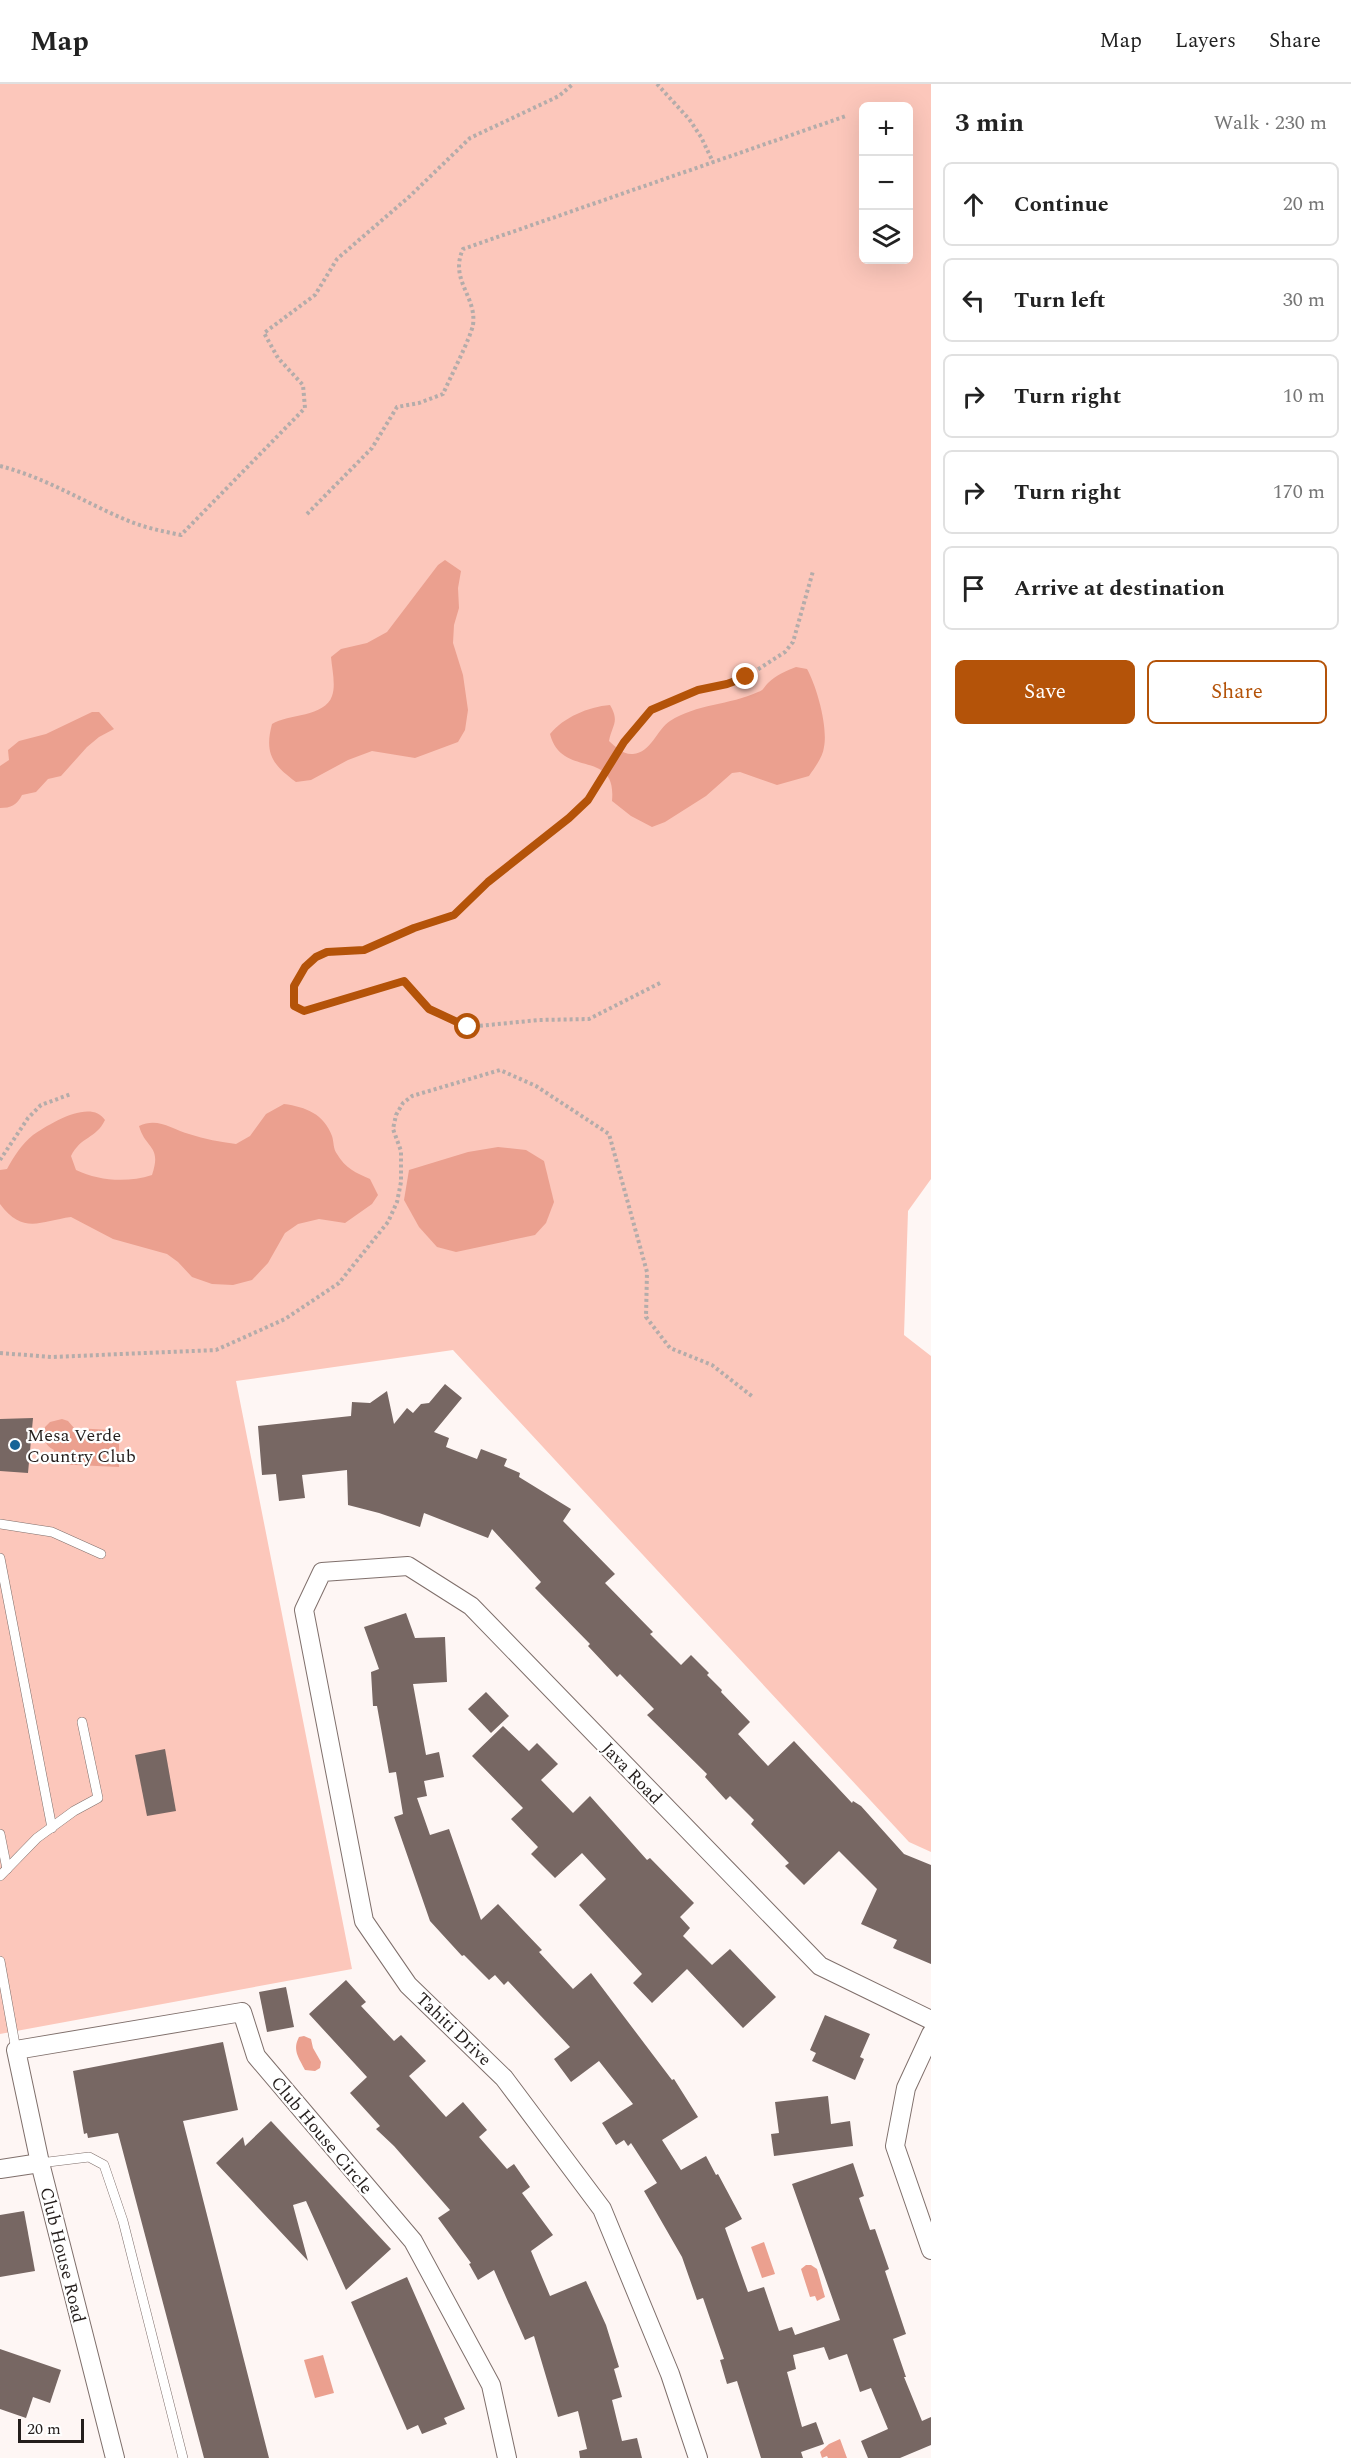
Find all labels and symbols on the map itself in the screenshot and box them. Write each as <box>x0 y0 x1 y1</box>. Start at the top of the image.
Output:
route end <box>732 663 758 689</box>
route start <box>454 1013 480 1039</box>
place label: Mesa Verde Country Club <box>27 1422 136 1470</box>
marker: Mesa Verde Country Club <box>8 1438 22 1452</box>
street label: Java Road <box>595 1736 668 1811</box>
street label: Tahiti Drive <box>409 1986 498 2073</box>
street label: Club House Circle <box>264 2070 379 2200</box>
street label: Club House Road <box>33 2184 92 2326</box>
scale bar <box>18 2416 84 2444</box>

